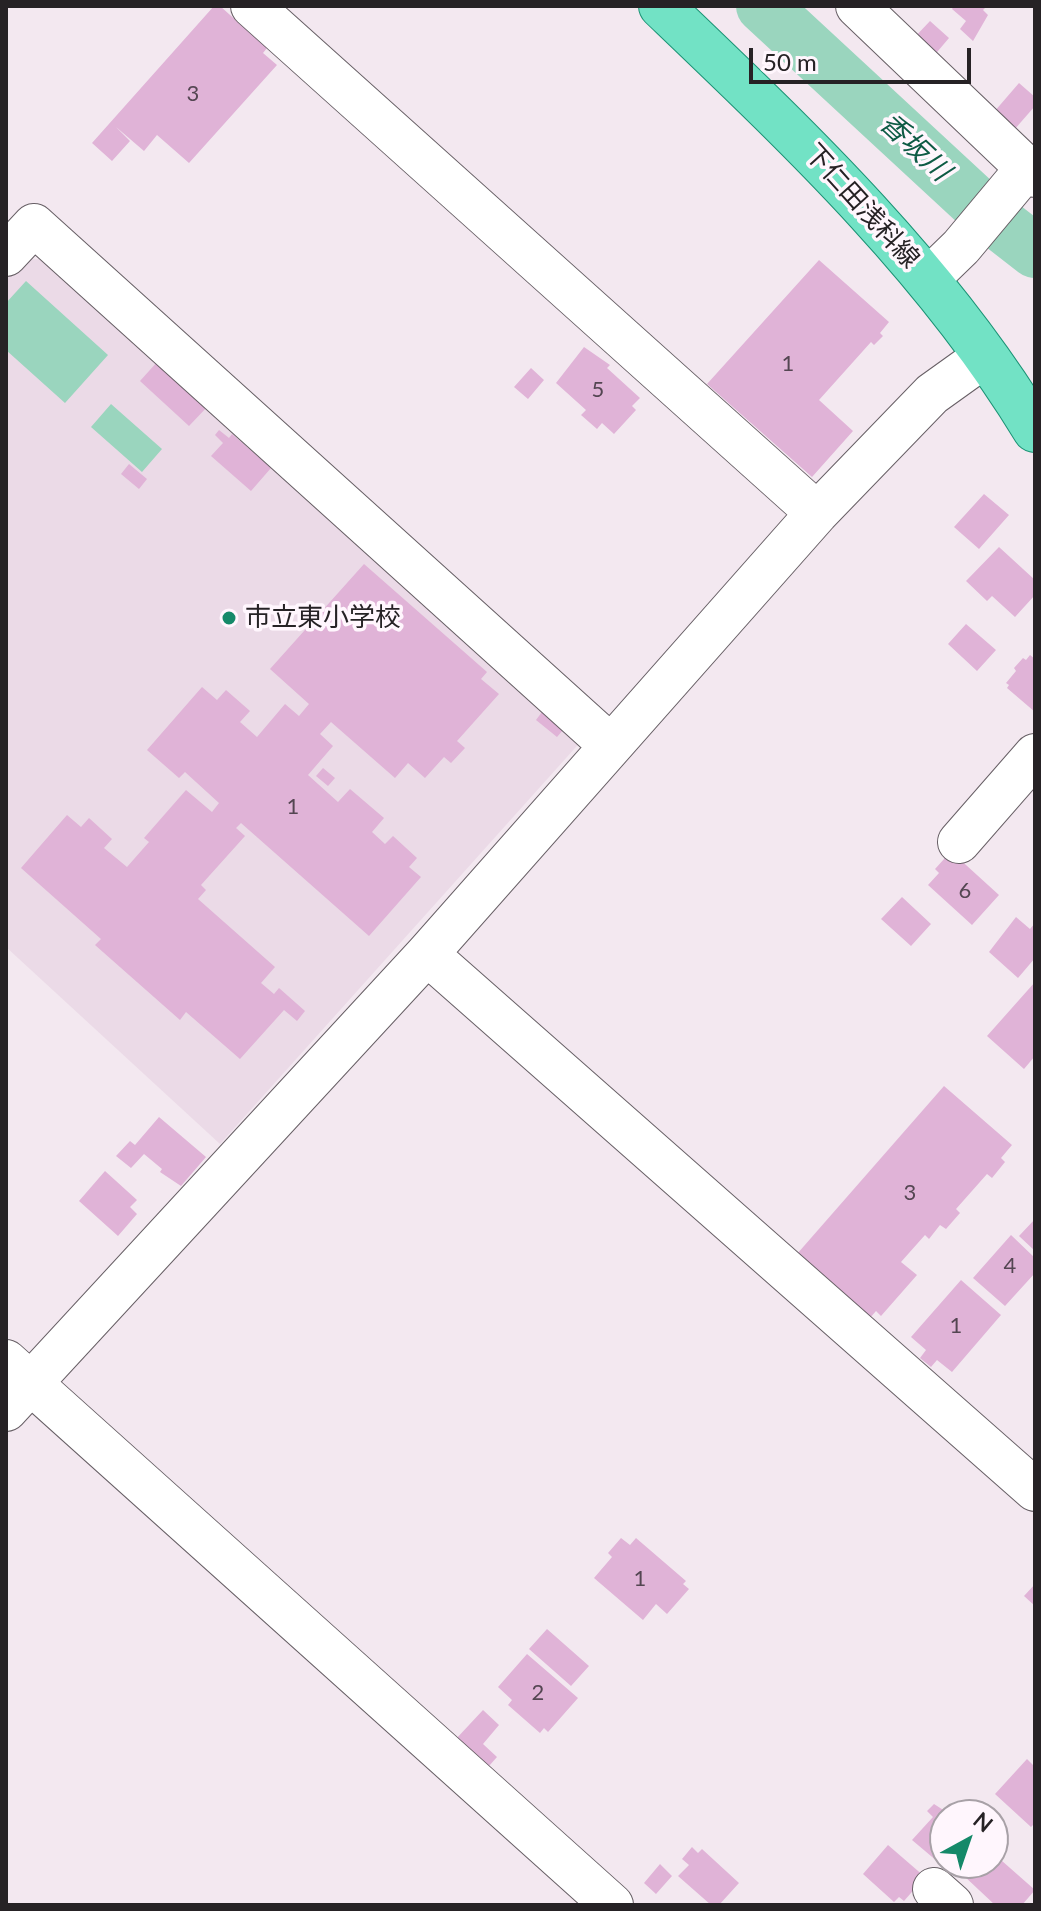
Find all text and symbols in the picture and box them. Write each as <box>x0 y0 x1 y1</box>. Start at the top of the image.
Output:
scale bar <box>753 32 975 82</box>
text: 50 m <box>763 47 817 76</box>
house number: 3 <box>187 81 199 107</box>
water label: 香坂川 <box>873 106 957 188</box>
street label: 下仁田浅科線 <box>798 138 926 274</box>
house number: 1 <box>782 351 794 377</box>
house number: 5 <box>592 377 604 403</box>
place label: 市立東小学校 <box>245 602 401 634</box>
marker: 市立東小学校 <box>220 609 238 627</box>
house number: 1 <box>287 794 299 820</box>
house number: 6 <box>959 878 971 904</box>
house number: 3 <box>904 1180 916 1206</box>
house number: 4 <box>1004 1253 1016 1279</box>
house number: 1 <box>950 1313 962 1339</box>
house number: 1 <box>634 1566 646 1592</box>
house number: 2 <box>532 1680 544 1706</box>
north arrow <box>929 1799 1009 1879</box>
text: N <box>968 1806 999 1838</box>

